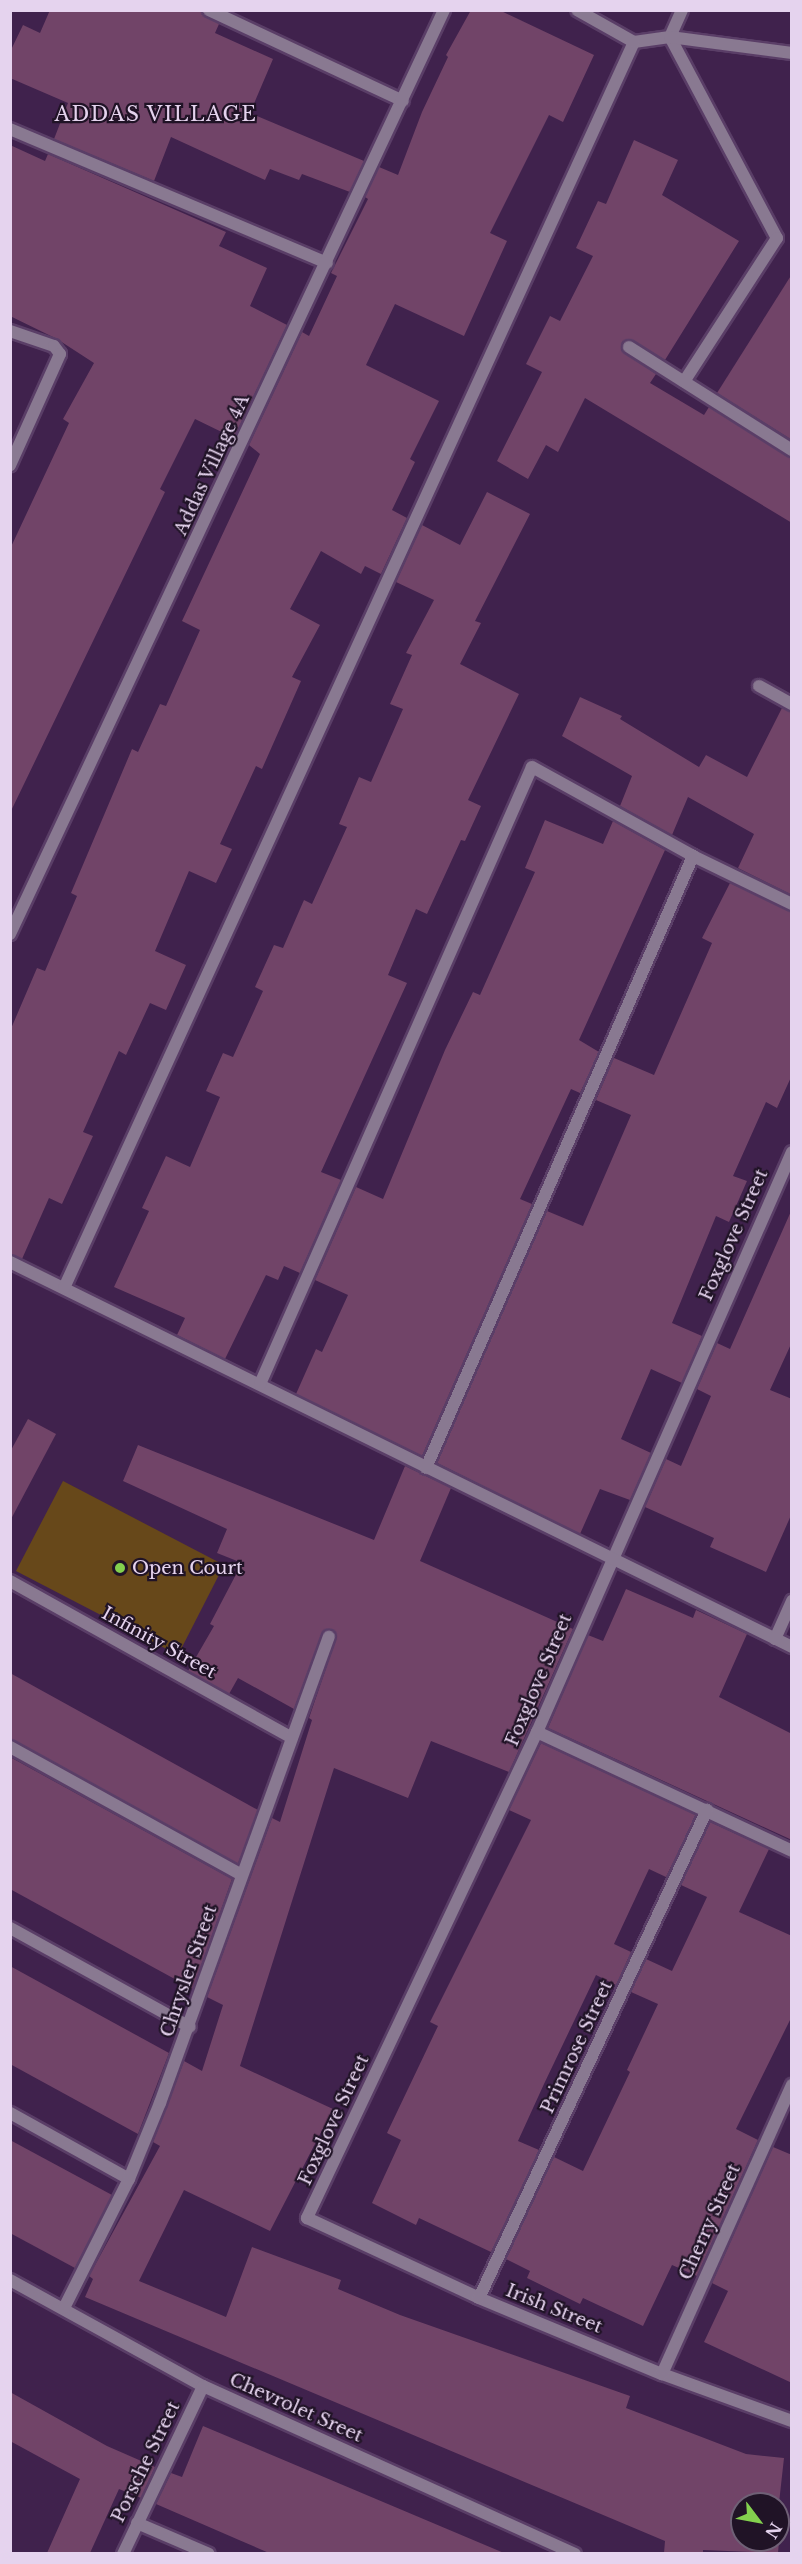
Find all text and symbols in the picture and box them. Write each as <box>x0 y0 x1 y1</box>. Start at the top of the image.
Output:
district label: ADDAS VILLAGE <box>54 102 258 126</box>
street label: Addas Village 4A <box>170 391 254 539</box>
street label: Foxglove Street <box>695 1166 773 1304</box>
place label: Open Court <box>132 1557 243 1579</box>
marker: Open Court <box>113 1561 127 1575</box>
street label: Infinity Street <box>98 1603 220 1683</box>
street label: Foxglove Street <box>501 1611 577 1749</box>
street label: Chrysler Street <box>156 1902 222 2040</box>
street label: Primrose Street <box>537 1977 617 2117</box>
street label: Foxglove Street <box>294 2051 374 2189</box>
street label: Cherry Street <box>675 2160 745 2284</box>
street label: Irish Street <box>503 2280 605 2338</box>
street label: Chevrolet Sreet <box>226 2369 366 2447</box>
street label: Porsche Street <box>107 2398 185 2526</box>
north arrow <box>730 2492 790 2552</box>
text: N <box>761 2519 786 2542</box>

